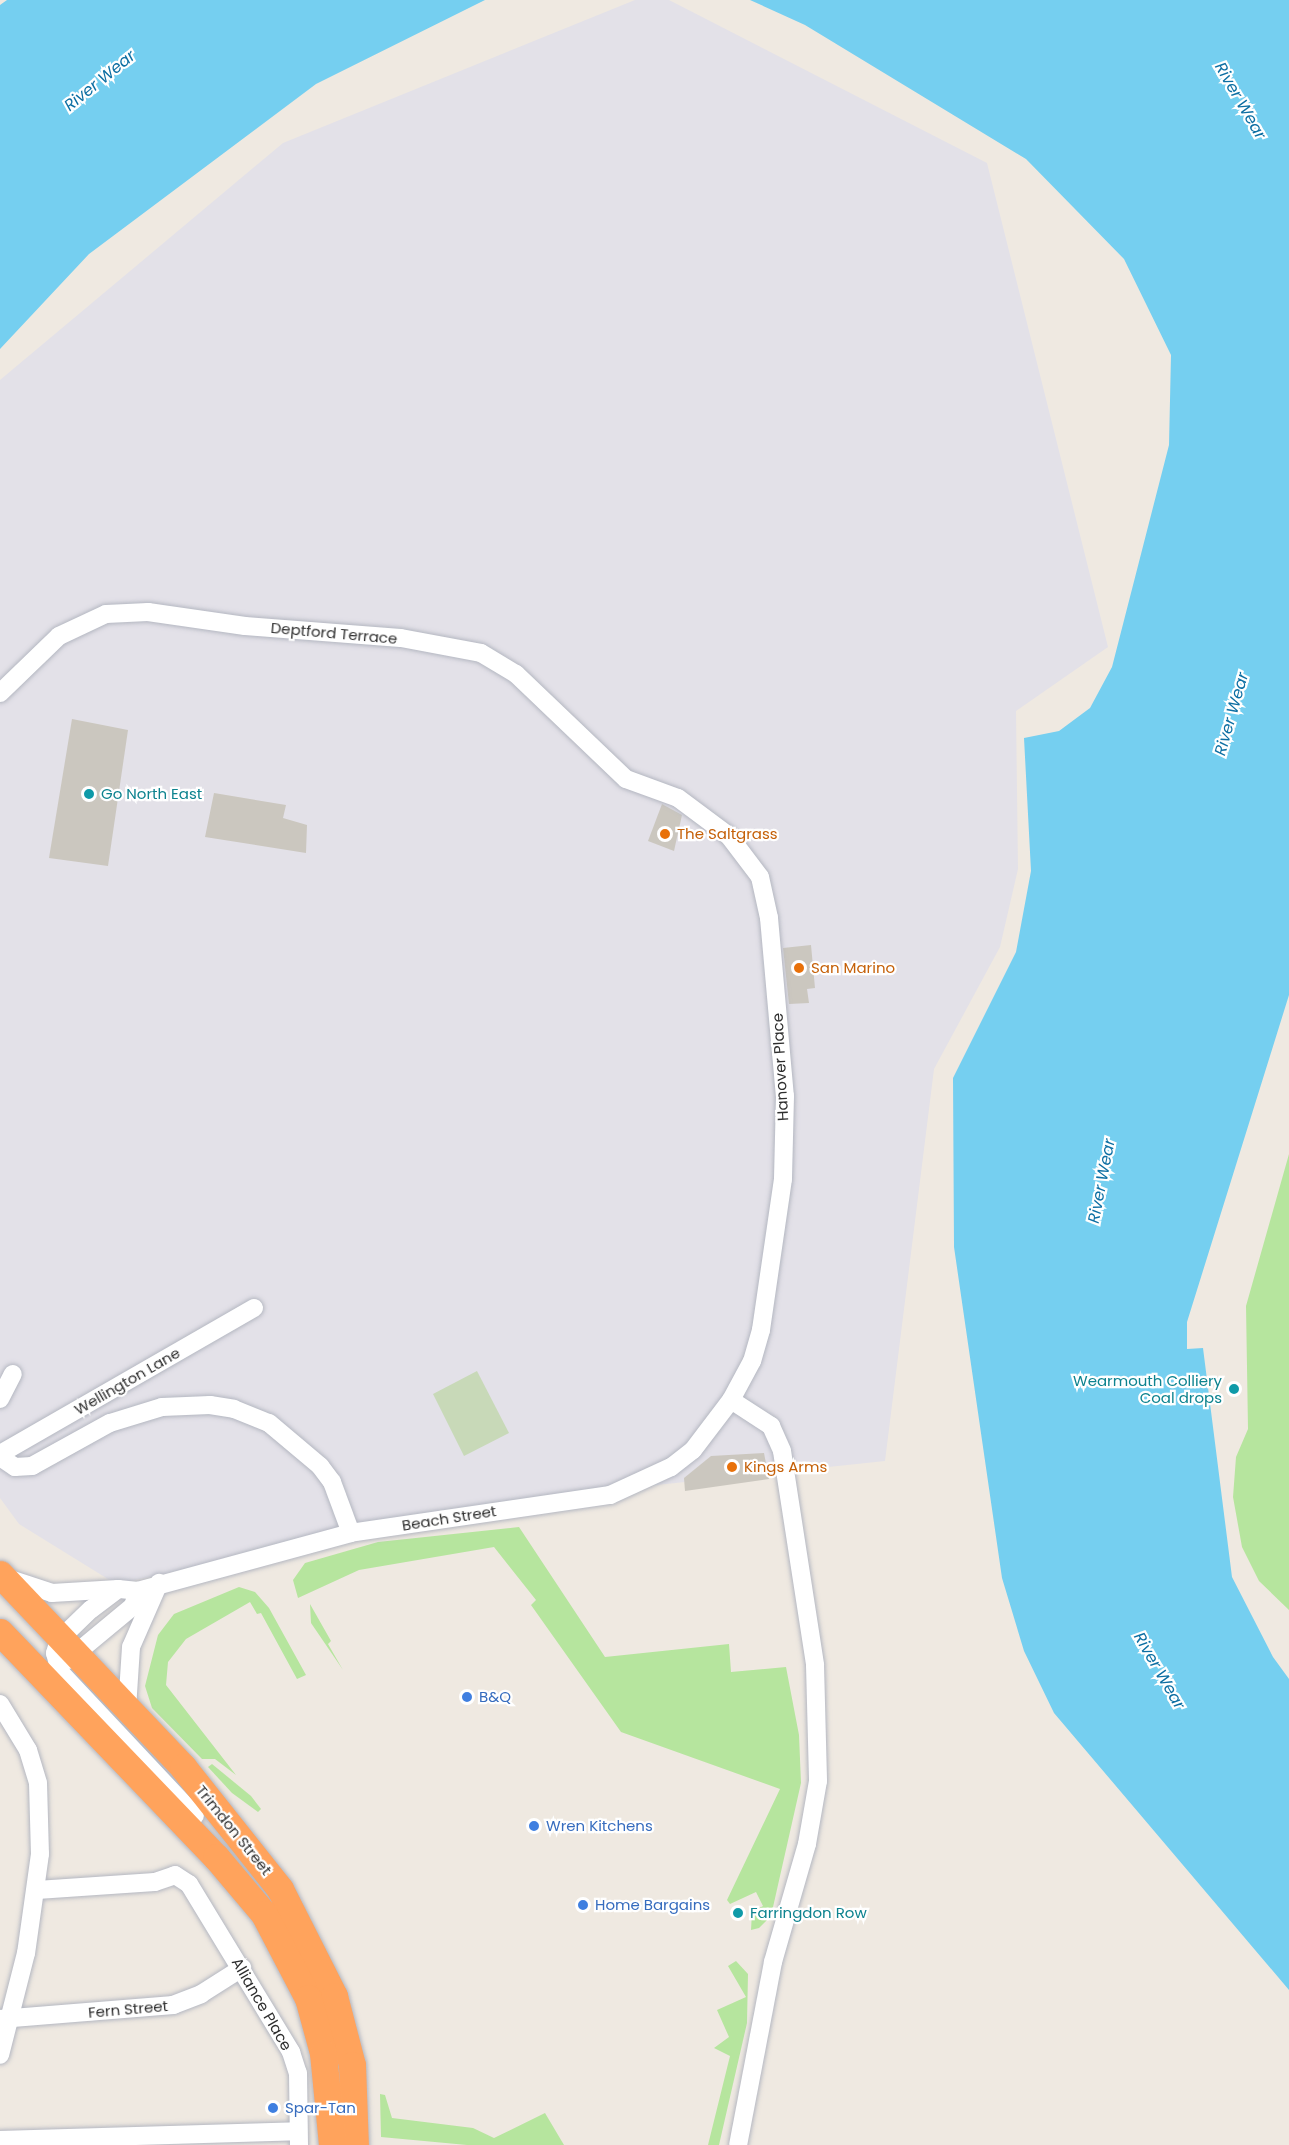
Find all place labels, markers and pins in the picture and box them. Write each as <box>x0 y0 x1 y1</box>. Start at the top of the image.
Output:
place label: Go North East <box>101 785 202 803</box>
marker: Go North East <box>82 787 96 801</box>
place label: The Saltgrass <box>677 825 778 843</box>
marker: The Saltgrass <box>658 827 672 841</box>
place label: San Marino <box>811 959 895 977</box>
marker: San Marino <box>792 961 806 975</box>
place label: Wearmouth Colliery Coal drops <box>1073 1371 1222 1406</box>
marker: Wearmouth Colliery Coal drops <box>1227 1382 1241 1396</box>
place label: Kings Arms <box>744 1458 827 1476</box>
marker: Kings Arms <box>725 1460 739 1474</box>
place label: B&Q <box>479 1688 511 1706</box>
marker: B&Q <box>460 1690 474 1704</box>
place label: Wren Kitchens <box>546 1817 653 1835</box>
marker: Wren Kitchens <box>527 1819 541 1833</box>
place label: Home Bargains <box>595 1896 710 1914</box>
marker: Home Bargains <box>576 1898 590 1912</box>
place label: Farringdon Row <box>750 1904 867 1922</box>
marker: Farringdon Row <box>731 1906 745 1920</box>
place label: Spar-Tan <box>285 2099 356 2117</box>
marker: Spar-Tan <box>266 2101 280 2115</box>

